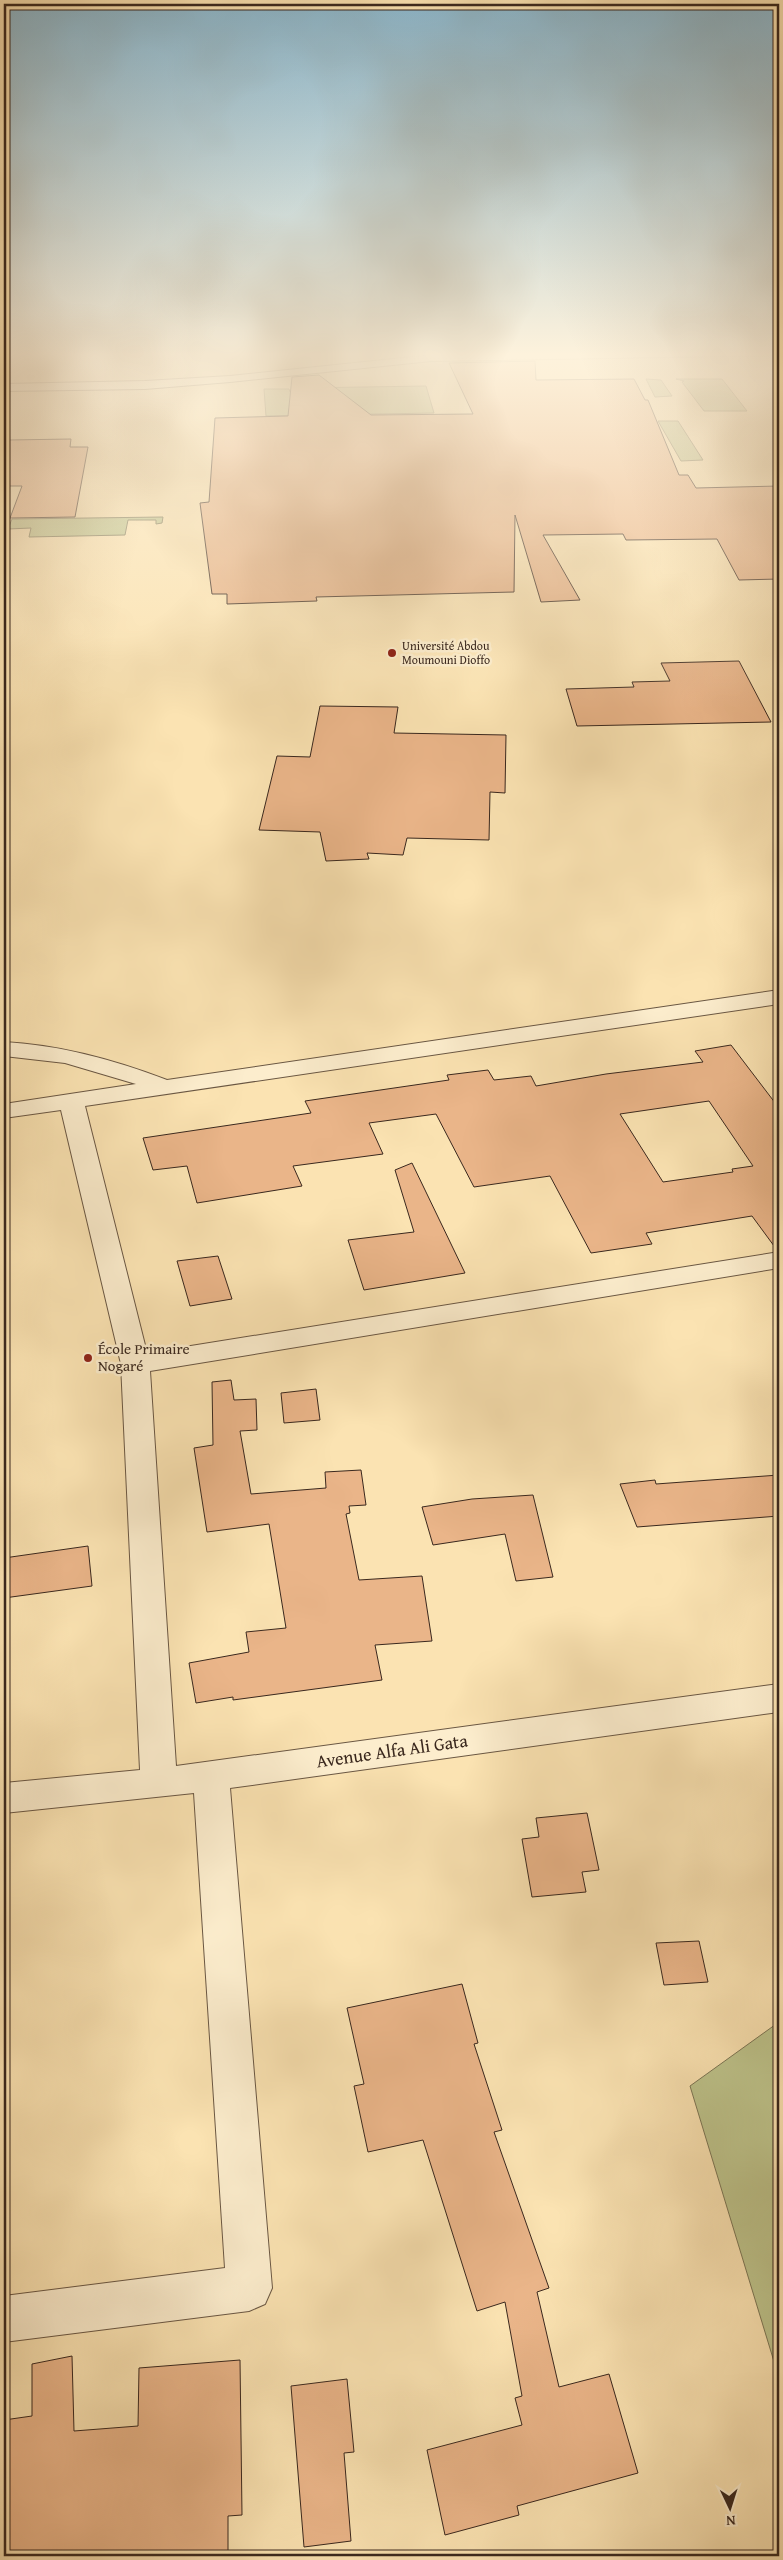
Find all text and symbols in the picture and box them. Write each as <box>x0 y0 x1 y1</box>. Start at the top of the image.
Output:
place label: Université Abdou Moumouni Dioffo <box>402 637 490 668</box>
marker: Université Abdou Moumouni Dioffo <box>386 647 398 659</box>
place label: École Primaire Nogaré <box>98 1338 189 1376</box>
marker: École Primaire Nogaré <box>82 1352 94 1364</box>
street label: Avenue Alfa Ali Gata <box>315 1726 470 1774</box>
north arrow <box>706 2482 756 2532</box>
text: N <box>725 2511 736 2531</box>

